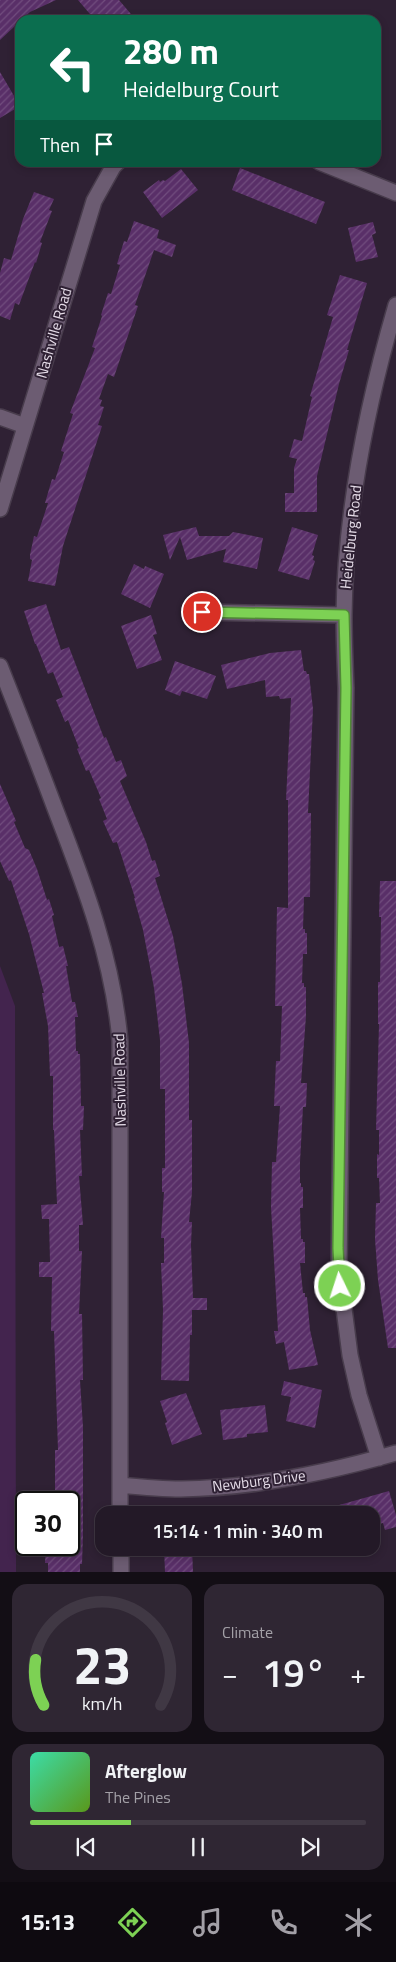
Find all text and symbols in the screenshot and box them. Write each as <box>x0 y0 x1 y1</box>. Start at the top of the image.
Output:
text: 280 m <box>123 24 219 78</box>
icon: left <box>40 35 105 100</box>
text: Heidelburg Court <box>123 72 279 106</box>
text: Then <box>40 130 80 159</box>
icon: arrive <box>90 130 118 158</box>
street label: Nashville Road <box>30 285 77 381</box>
street label: Heidelburg Road <box>334 484 367 590</box>
pin <box>181 591 223 633</box>
icon: arrive <box>188 598 216 626</box>
street label: Nashville Road <box>107 1033 132 1127</box>
position arrow <box>313 1259 365 1311</box>
street label: Newburg Drive <box>211 1463 307 1498</box>
speed limit sign: 30 <box>15 1491 80 1556</box>
text: 15:14 · 1 min · 340 m <box>152 1516 323 1545</box>
text: Climate <box>222 1620 273 1644</box>
text: 23 <box>73 1625 131 1704</box>
text: 19° <box>262 1644 326 1702</box>
text: − <box>222 1652 238 1695</box>
text: + <box>350 1652 366 1695</box>
text: km/h <box>82 1690 122 1717</box>
text: Afterglow <box>105 1756 187 1785</box>
text: The Pines <box>105 1785 171 1809</box>
icon: previous <box>72 1833 100 1861</box>
icon: pause <box>184 1833 212 1861</box>
icon: next <box>296 1833 324 1861</box>
text: 15:13 <box>20 1905 75 1939</box>
icon: directions <box>115 1905 150 1940</box>
icon: music <box>190 1905 225 1940</box>
icon: phone <box>266 1905 301 1940</box>
icon: climate <box>341 1905 376 1940</box>

